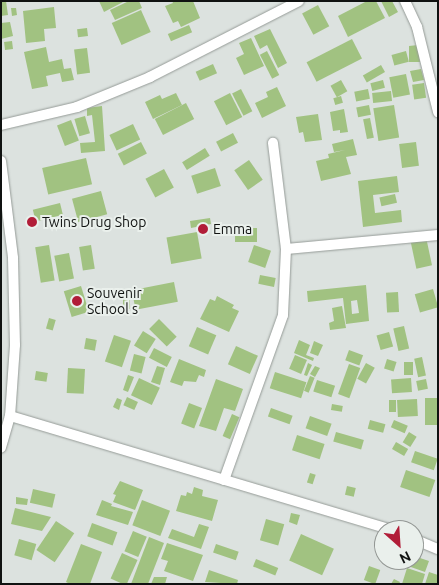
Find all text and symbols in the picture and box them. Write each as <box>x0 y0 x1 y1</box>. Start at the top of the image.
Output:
place label: Twins Drug Shop <box>42 214 146 230</box>
marker: Twins Drug Shop <box>26 216 38 228</box>
place label: Emma <box>213 221 252 237</box>
marker: Emma <box>197 223 209 235</box>
place label: Souvenir School s <box>87 285 142 318</box>
marker: Souvenir School s <box>71 295 83 307</box>
north arrow <box>374 520 424 570</box>
text: N <box>397 548 413 567</box>

